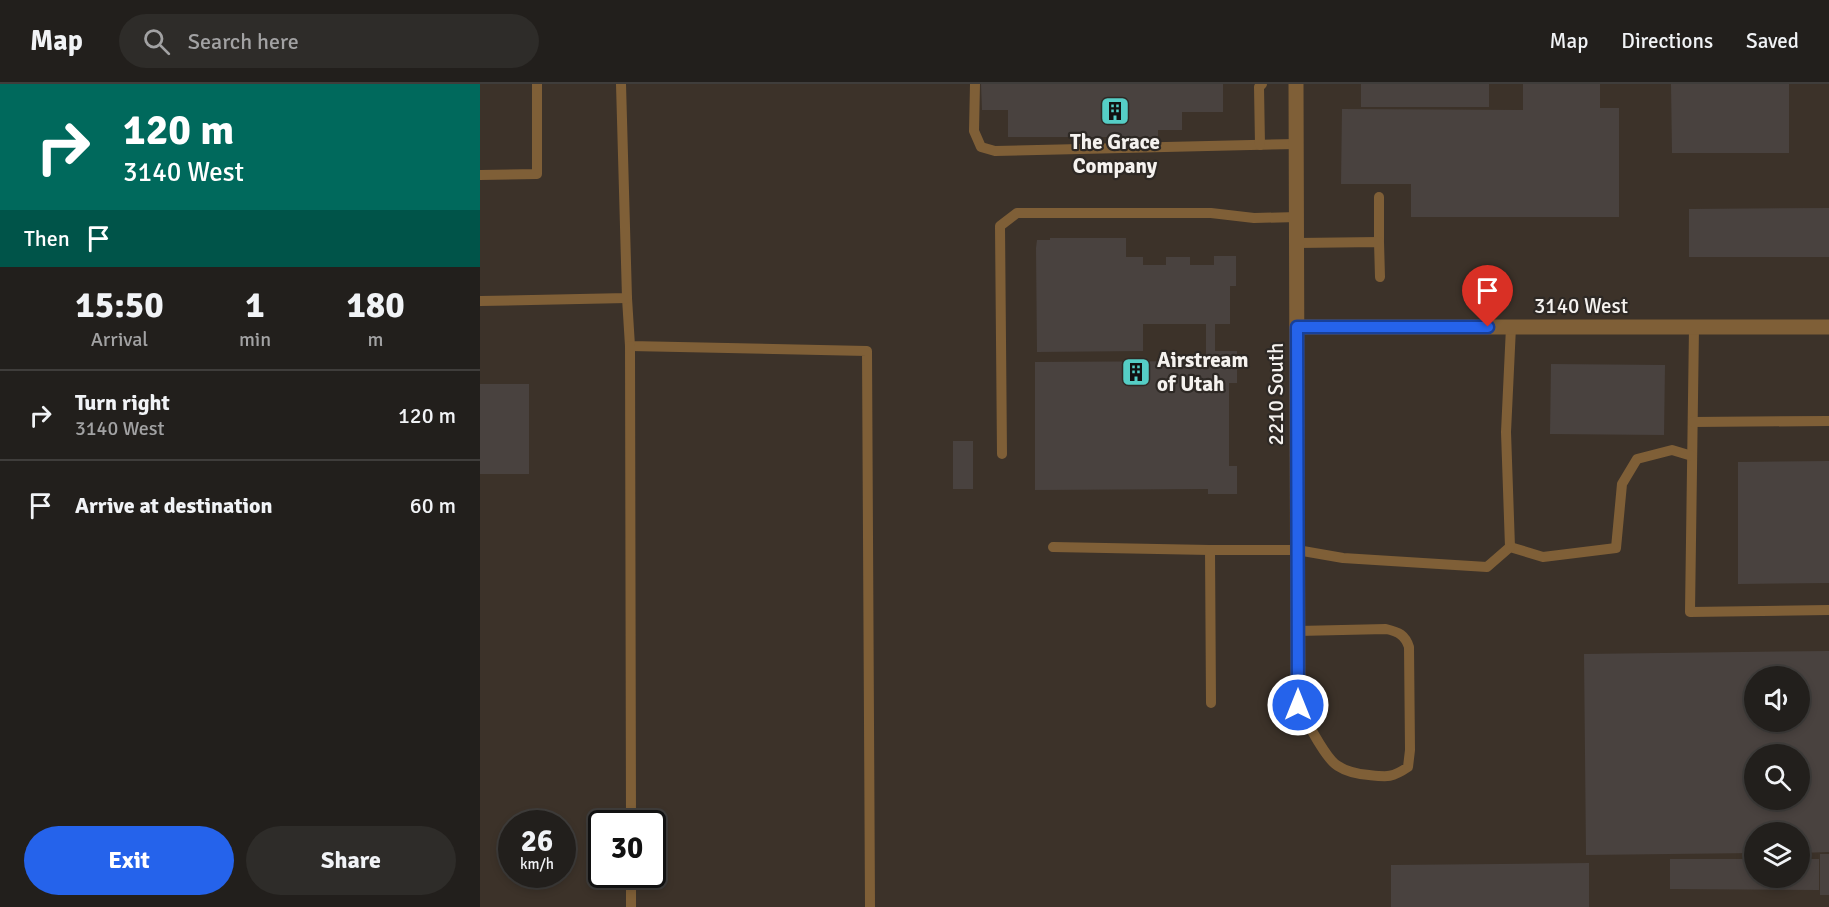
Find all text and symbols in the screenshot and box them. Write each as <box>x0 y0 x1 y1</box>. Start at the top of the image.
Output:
search box <box>119 14 539 68</box>
text: Map <box>30 24 83 58</box>
icon: search <box>140 25 173 58</box>
text: Search here <box>188 28 299 55</box>
text: Map <box>1550 28 1588 54</box>
text: Directions <box>1621 28 1713 54</box>
text: Saved <box>1746 28 1799 54</box>
building icon: The Grace Company <box>1099 95 1131 127</box>
text: 120 m <box>123 105 234 156</box>
icon: right <box>24 108 102 186</box>
place label: The Grace Company <box>1070 129 1160 179</box>
text: 3140 West <box>123 156 244 189</box>
icon: arrive <box>82 222 115 255</box>
text: Then <box>24 225 70 252</box>
pin <box>1462 265 1513 327</box>
icon: arrive <box>1471 274 1504 307</box>
text: 15:50 <box>75 283 164 328</box>
text: 1 <box>245 283 265 328</box>
text: 180 <box>346 283 405 328</box>
street label: 3140 West <box>1534 293 1628 319</box>
text: Arrival <box>91 327 148 352</box>
text: min <box>239 327 271 352</box>
text: m <box>368 327 384 352</box>
street label: 2210 South <box>1263 343 1289 445</box>
place label: Airstream of Utah <box>1157 347 1248 397</box>
building icon: Airstream of Utah <box>1120 356 1152 388</box>
text: Turn right <box>75 389 170 416</box>
icon: right <box>24 399 57 432</box>
text: 120 m <box>398 402 456 429</box>
text: 3140 West <box>75 416 165 441</box>
icon: arrive <box>24 489 57 522</box>
text: Arrive at destination <box>75 492 272 519</box>
text: 60 m <box>410 492 456 519</box>
map controls <box>1744 666 1810 888</box>
button: sound <box>1744 666 1810 732</box>
position arrow <box>1266 673 1330 737</box>
button: search <box>1744 744 1810 810</box>
speed limit sign: 30 <box>588 810 666 888</box>
button: layers <box>1744 822 1810 888</box>
text: 26 <box>521 823 553 860</box>
button: Exit <box>24 826 234 895</box>
button: Share <box>246 826 456 895</box>
text: km/h <box>520 855 554 873</box>

